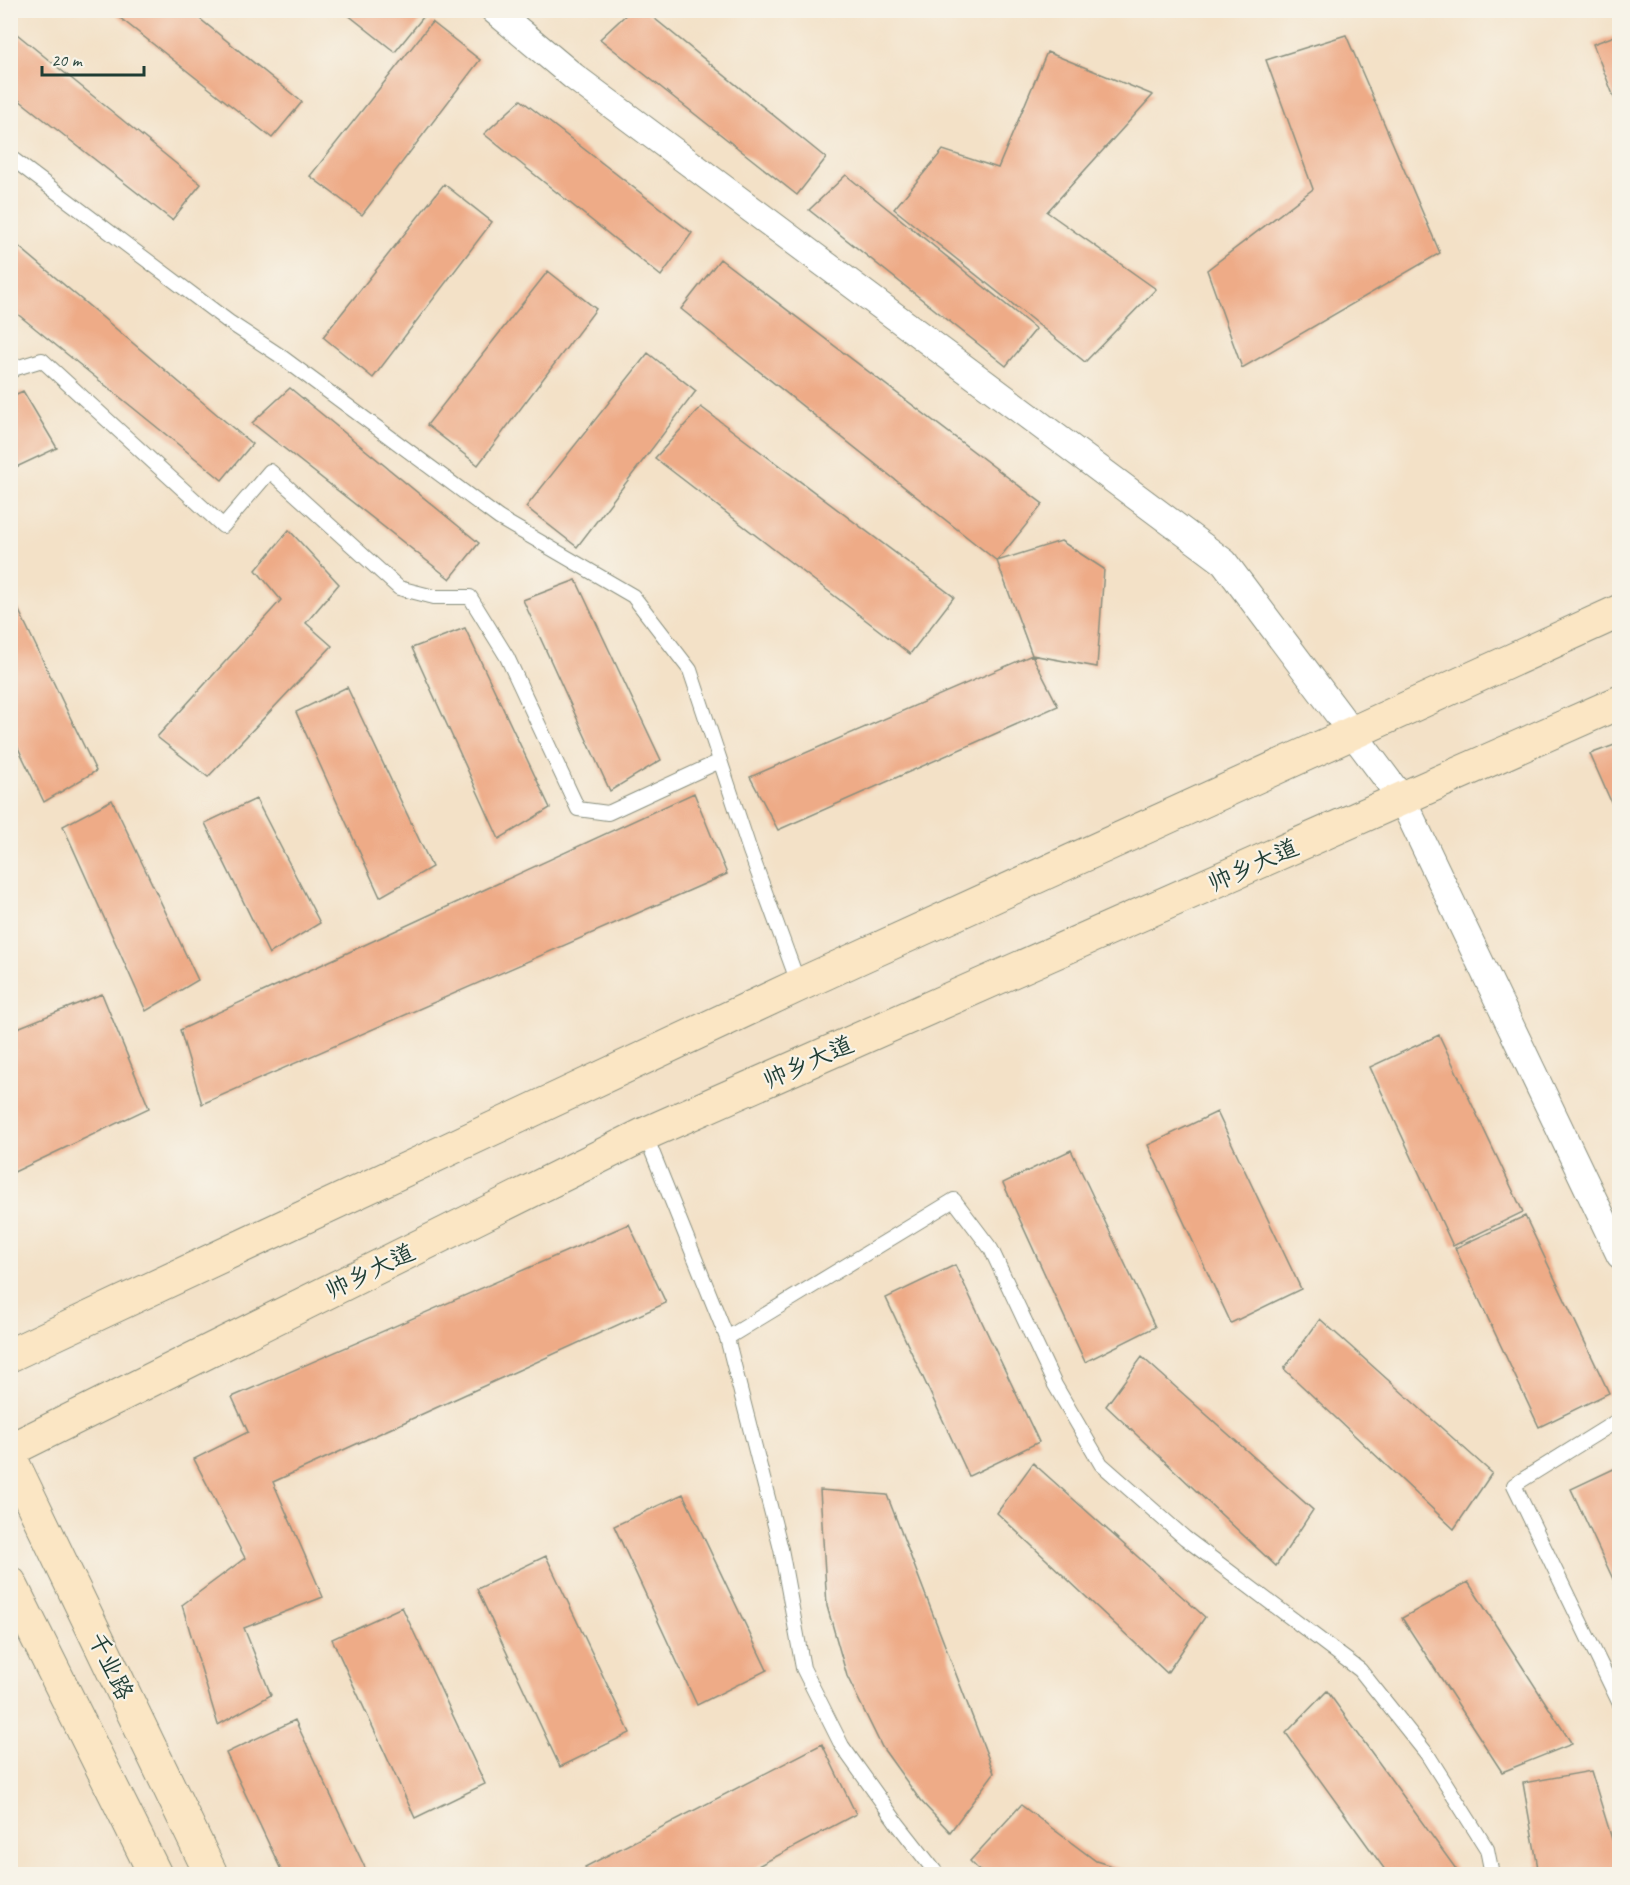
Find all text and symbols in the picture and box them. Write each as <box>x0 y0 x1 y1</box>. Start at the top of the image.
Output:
scale bar <box>42 39 144 77</box>
text: 20 m <box>51 49 84 71</box>
street label: 帅乡大道 <box>1203 832 1303 898</box>
street label: 帅乡大道 <box>758 1029 858 1095</box>
street label: 帅乡大道 <box>320 1236 420 1306</box>
street label: 千业路 <box>82 1627 140 1705</box>

